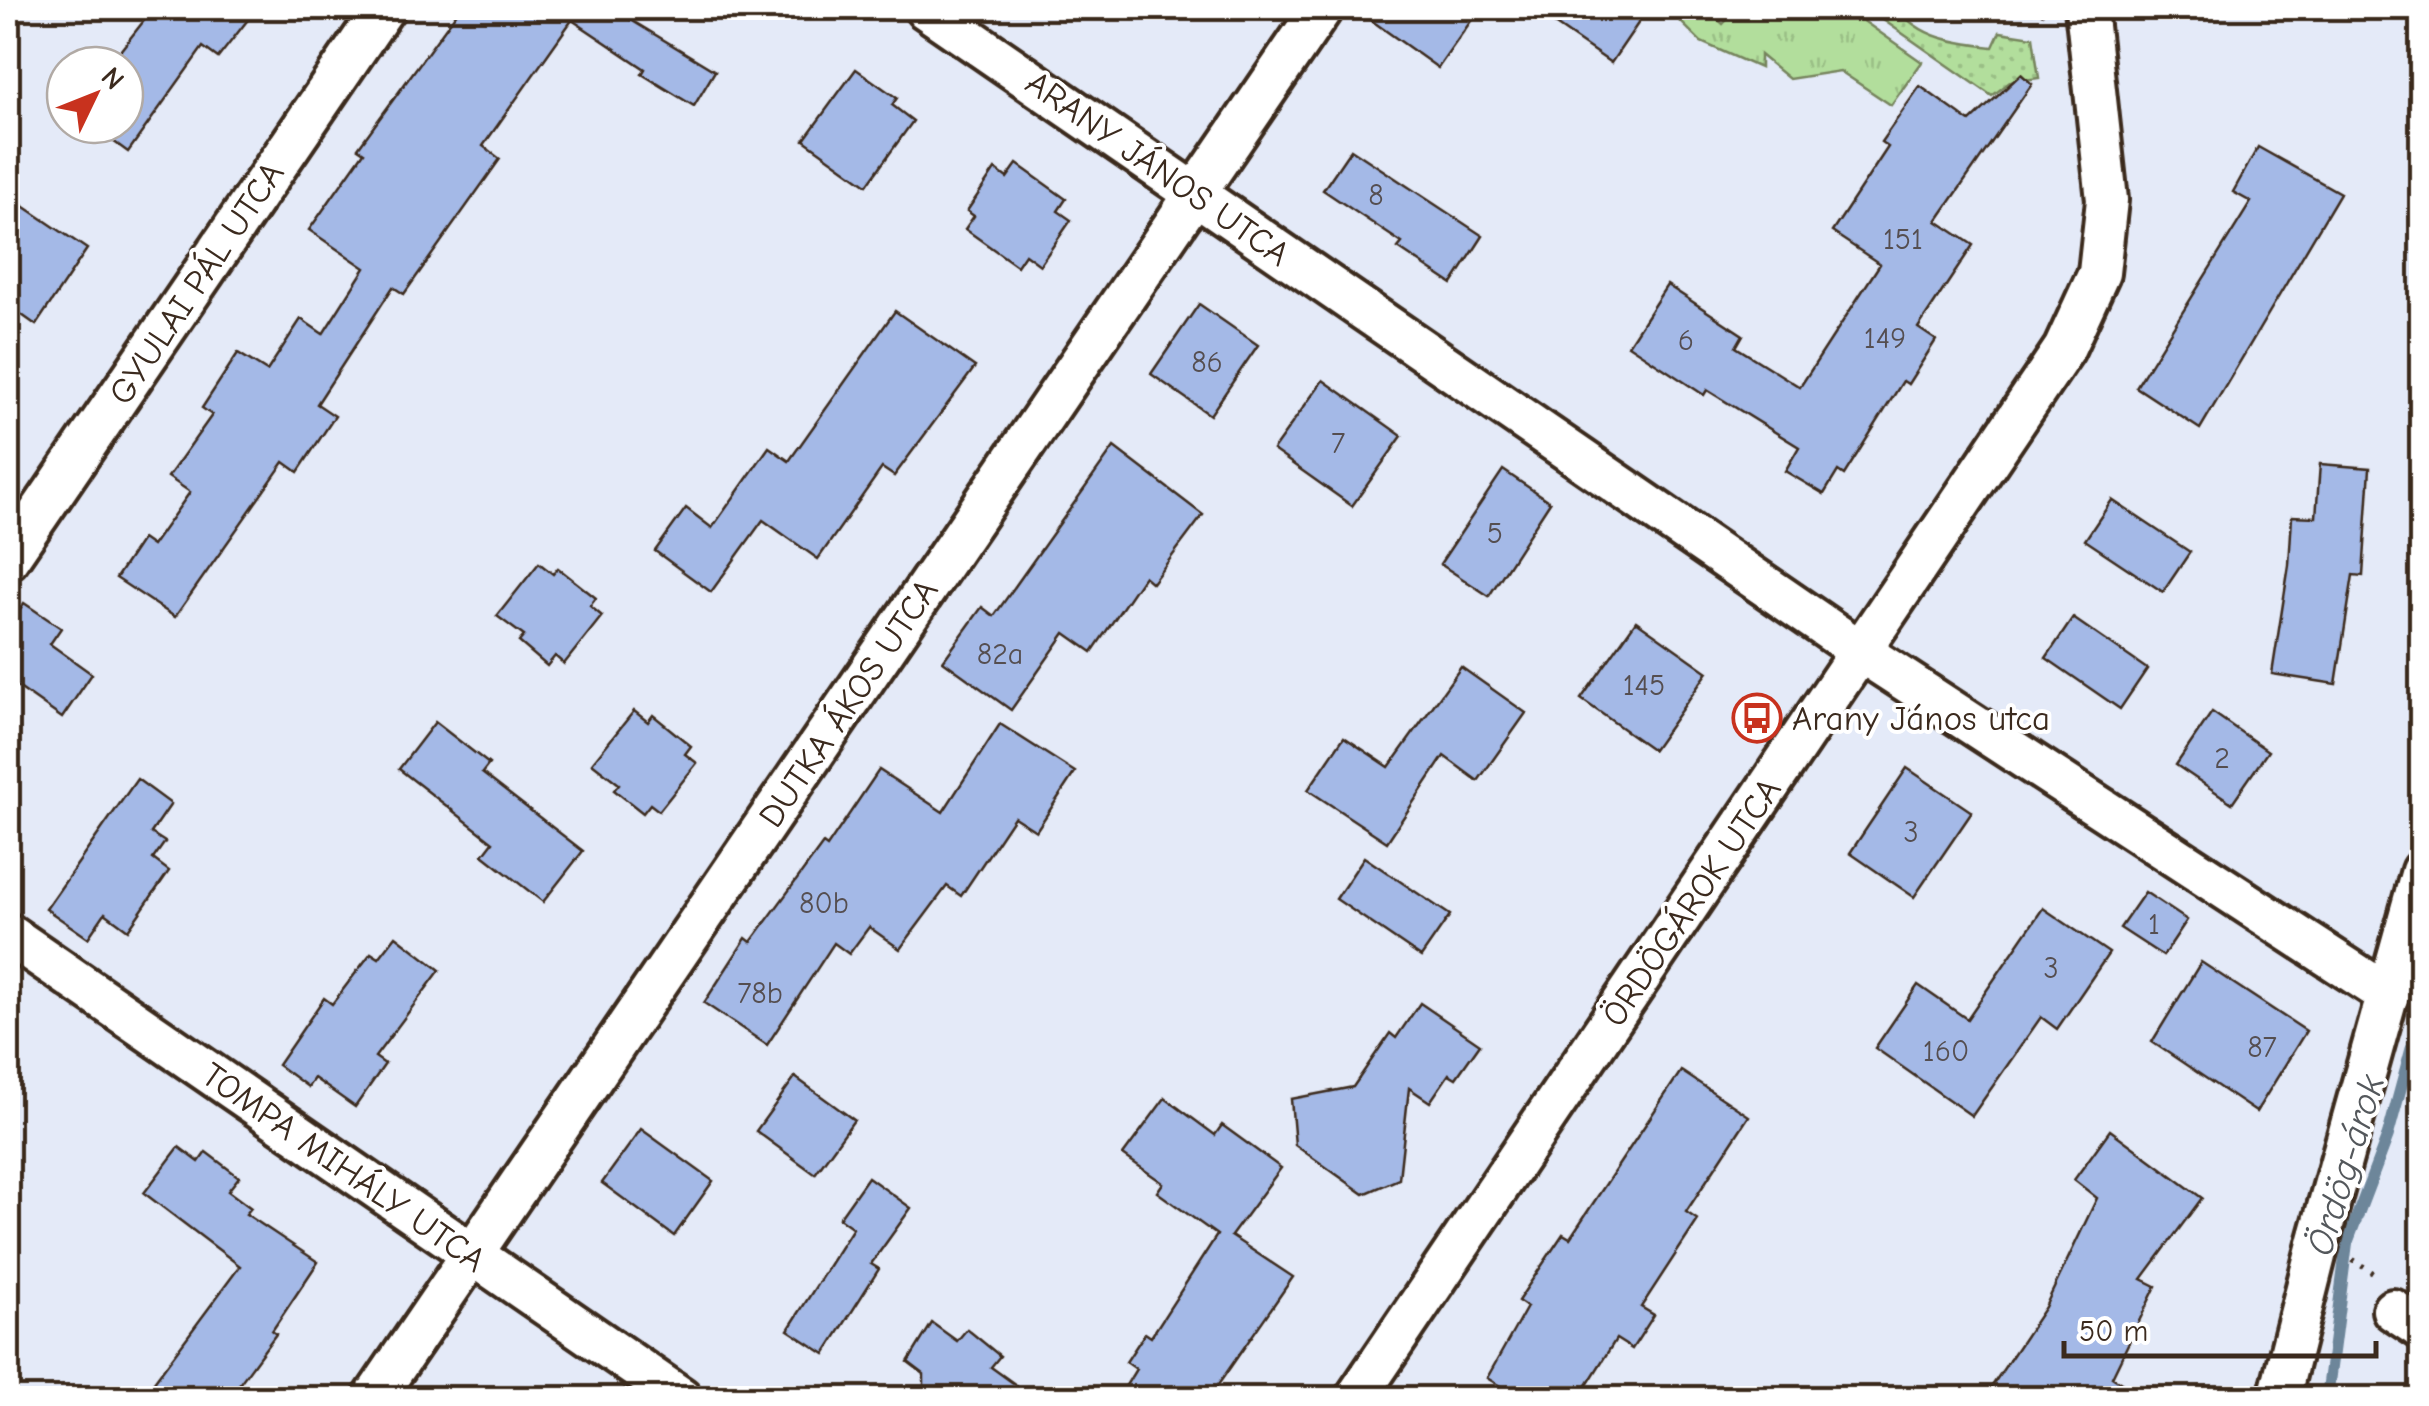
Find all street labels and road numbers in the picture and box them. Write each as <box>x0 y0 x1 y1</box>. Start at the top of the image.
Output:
street label: ARANY JÁNOS UTCA <box>1018 62 1297 275</box>
street label: GYULAI PÁL UTCA <box>100 154 293 412</box>
street label: DUTKA ÁKOS UTCA <box>750 571 947 835</box>
street label: ÖRDÖGÁROK UTCA <box>1593 770 1790 1034</box>
street label: TOMPA MIHÁLY UTCA <box>194 1054 493 1281</box>

